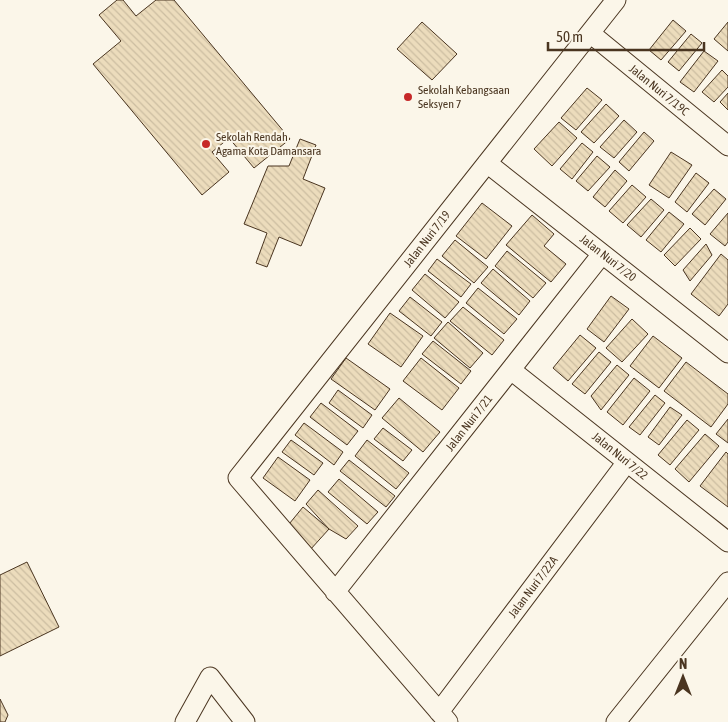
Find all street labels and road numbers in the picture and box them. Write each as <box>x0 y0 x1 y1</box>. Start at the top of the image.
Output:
street label: Jalan Nuri 7/19C <box>626 62 692 119</box>
street label: Jalan Nuri 7/19 <box>401 208 453 270</box>
street label: Jalan Nuri 7/20 <box>577 232 639 284</box>
street label: Jalan Nuri 7/21 <box>443 392 495 454</box>
street label: Jalan Nuri 7/22 <box>589 429 651 483</box>
street label: Jalan Nuri 7/22A <box>505 553 561 620</box>

